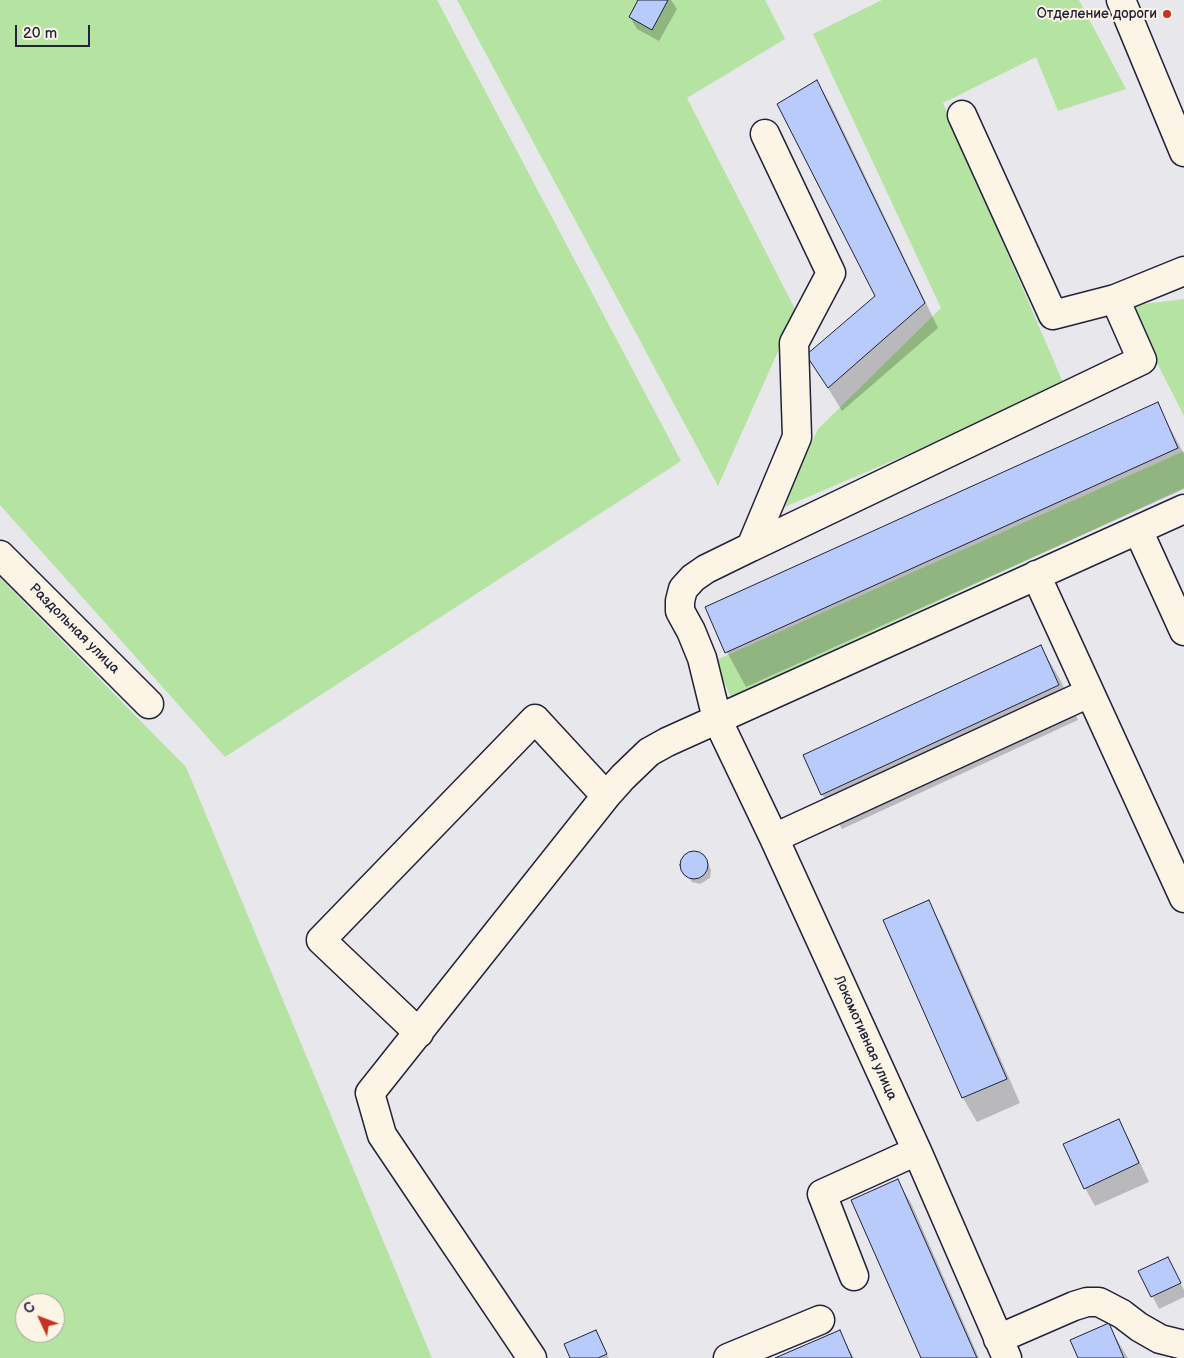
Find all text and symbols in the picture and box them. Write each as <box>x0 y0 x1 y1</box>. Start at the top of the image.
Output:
place label: Отделение дороги <box>1037 6 1157 22</box>
marker: Отделение дороги <box>1161 8 1173 20</box>
scale bar <box>18 15 92 47</box>
text: 20 m <box>23 24 57 43</box>
street label: Раздольная улица <box>25 580 123 678</box>
street label: Локомотивная улица <box>830 973 900 1103</box>
north arrow <box>15 1293 65 1343</box>
text: С <box>20 1299 39 1317</box>

